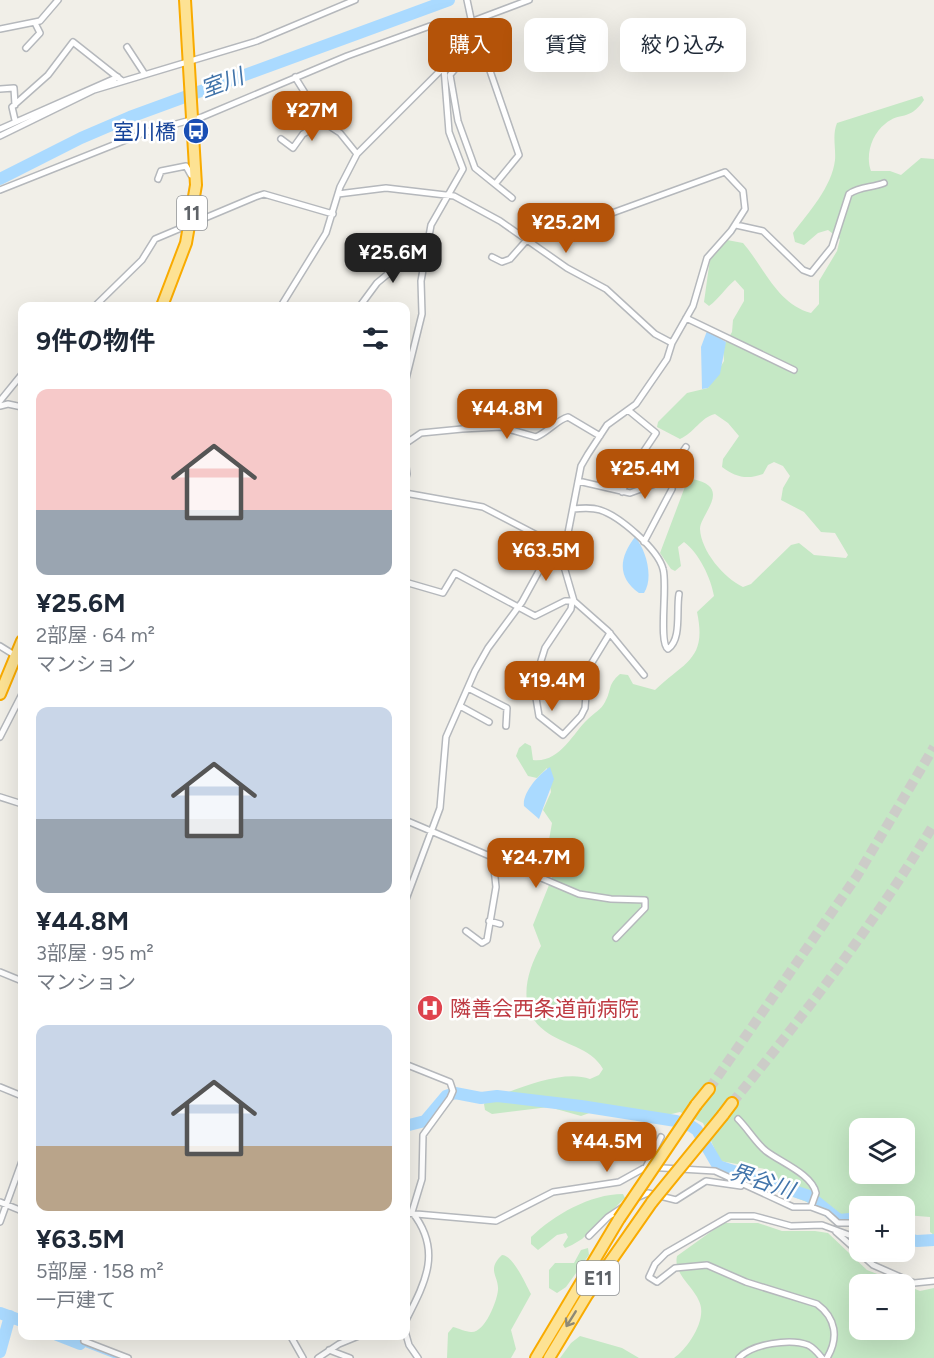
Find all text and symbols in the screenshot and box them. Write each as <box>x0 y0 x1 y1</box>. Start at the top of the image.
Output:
chip: 購入 <box>428 18 512 72</box>
chip: 賃貸 <box>524 18 608 72</box>
chip: 絞り込み <box>620 18 746 72</box>
water label: 室川 <box>197 62 249 103</box>
pin: ¥27M <box>276 91 348 142</box>
text: ¥27M <box>286 98 338 122</box>
bus stop icon: 室川橋 <box>181 116 211 146</box>
place label: 室川橋 <box>113 119 176 144</box>
road number: 11 <box>177 196 207 230</box>
pin: ¥25.2M <box>517 203 615 254</box>
text: ¥25.2M <box>532 210 600 234</box>
pin: ¥25.6M <box>344 233 442 284</box>
text: ¥25.6M <box>359 240 427 264</box>
icon: filters <box>359 322 392 355</box>
text: 9件の物件 <box>36 325 155 357</box>
pin: ¥44.8M <box>458 389 556 440</box>
text: ¥44.8M <box>471 396 543 420</box>
icon: home <box>160 428 268 536</box>
pin: ¥25.4M <box>596 449 694 500</box>
text: ¥25.4M <box>610 456 680 480</box>
pin: ¥63.5M <box>497 531 595 582</box>
text: ¥63.5M <box>512 538 580 562</box>
text: ¥25.6M <box>36 587 125 619</box>
text: 2部屋 · 64 m² <box>36 623 155 647</box>
text: マンション <box>36 652 136 676</box>
pin: ¥19.4M <box>503 661 601 712</box>
text: ¥19.4M <box>519 668 585 692</box>
icon: home <box>160 746 268 854</box>
pin: ¥24.7M <box>487 838 585 889</box>
text: ¥24.7M <box>501 845 571 869</box>
text: ¥44.8M <box>36 905 129 937</box>
text: 3部屋 · 95 m² <box>36 941 154 965</box>
text: マンション <box>36 970 136 994</box>
hospital icon: 隣善会西条道前病院 <box>415 993 445 1023</box>
place label: 隣善会西条道前病院 <box>450 996 639 1021</box>
icon: home <box>160 1064 268 1172</box>
map controls <box>849 1118 915 1340</box>
button: layers <box>849 1118 915 1184</box>
pin: ¥44.5M <box>558 1122 656 1173</box>
text: ¥44.5M <box>572 1129 642 1153</box>
water label: 界谷川 <box>726 1158 799 1205</box>
button: + <box>849 1196 915 1262</box>
text: ¥63.5M <box>36 1223 125 1255</box>
text: 5部屋 · 158 m² <box>36 1259 164 1283</box>
road number: E11 <box>577 1261 619 1295</box>
button: − <box>849 1274 915 1340</box>
text: 一戸建て <box>36 1288 116 1312</box>
one-way arrow <box>565 1310 577 1327</box>

